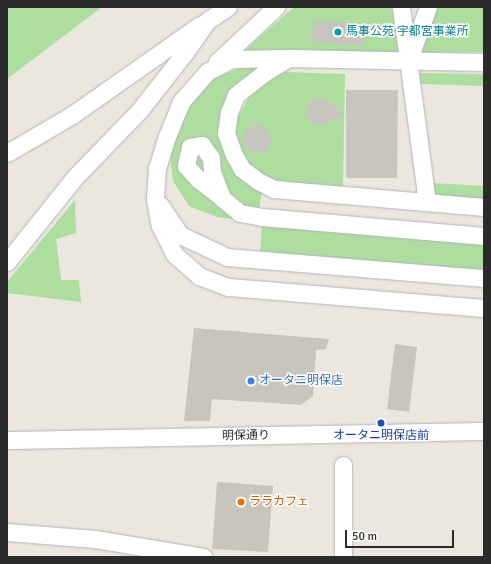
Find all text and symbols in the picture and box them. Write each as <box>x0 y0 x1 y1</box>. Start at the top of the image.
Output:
place label: 馬事公苑 宇都宮事業所 <box>346 25 469 39</box>
marker: 馬事公苑 宇都宮事業所 <box>333 27 343 37</box>
place label: オータニ明保店 <box>259 374 343 388</box>
marker: オータニ明保店 <box>246 376 256 386</box>
marker: オータニ明保店前 <box>376 418 386 428</box>
street label: 明保通り <box>222 428 270 444</box>
place label: オータニ明保店前 <box>333 429 429 443</box>
place label: ララカフェ <box>249 495 309 509</box>
marker: ララカフェ <box>236 497 246 507</box>
scale bar <box>347 522 456 548</box>
text: 50 m <box>352 529 377 544</box>

